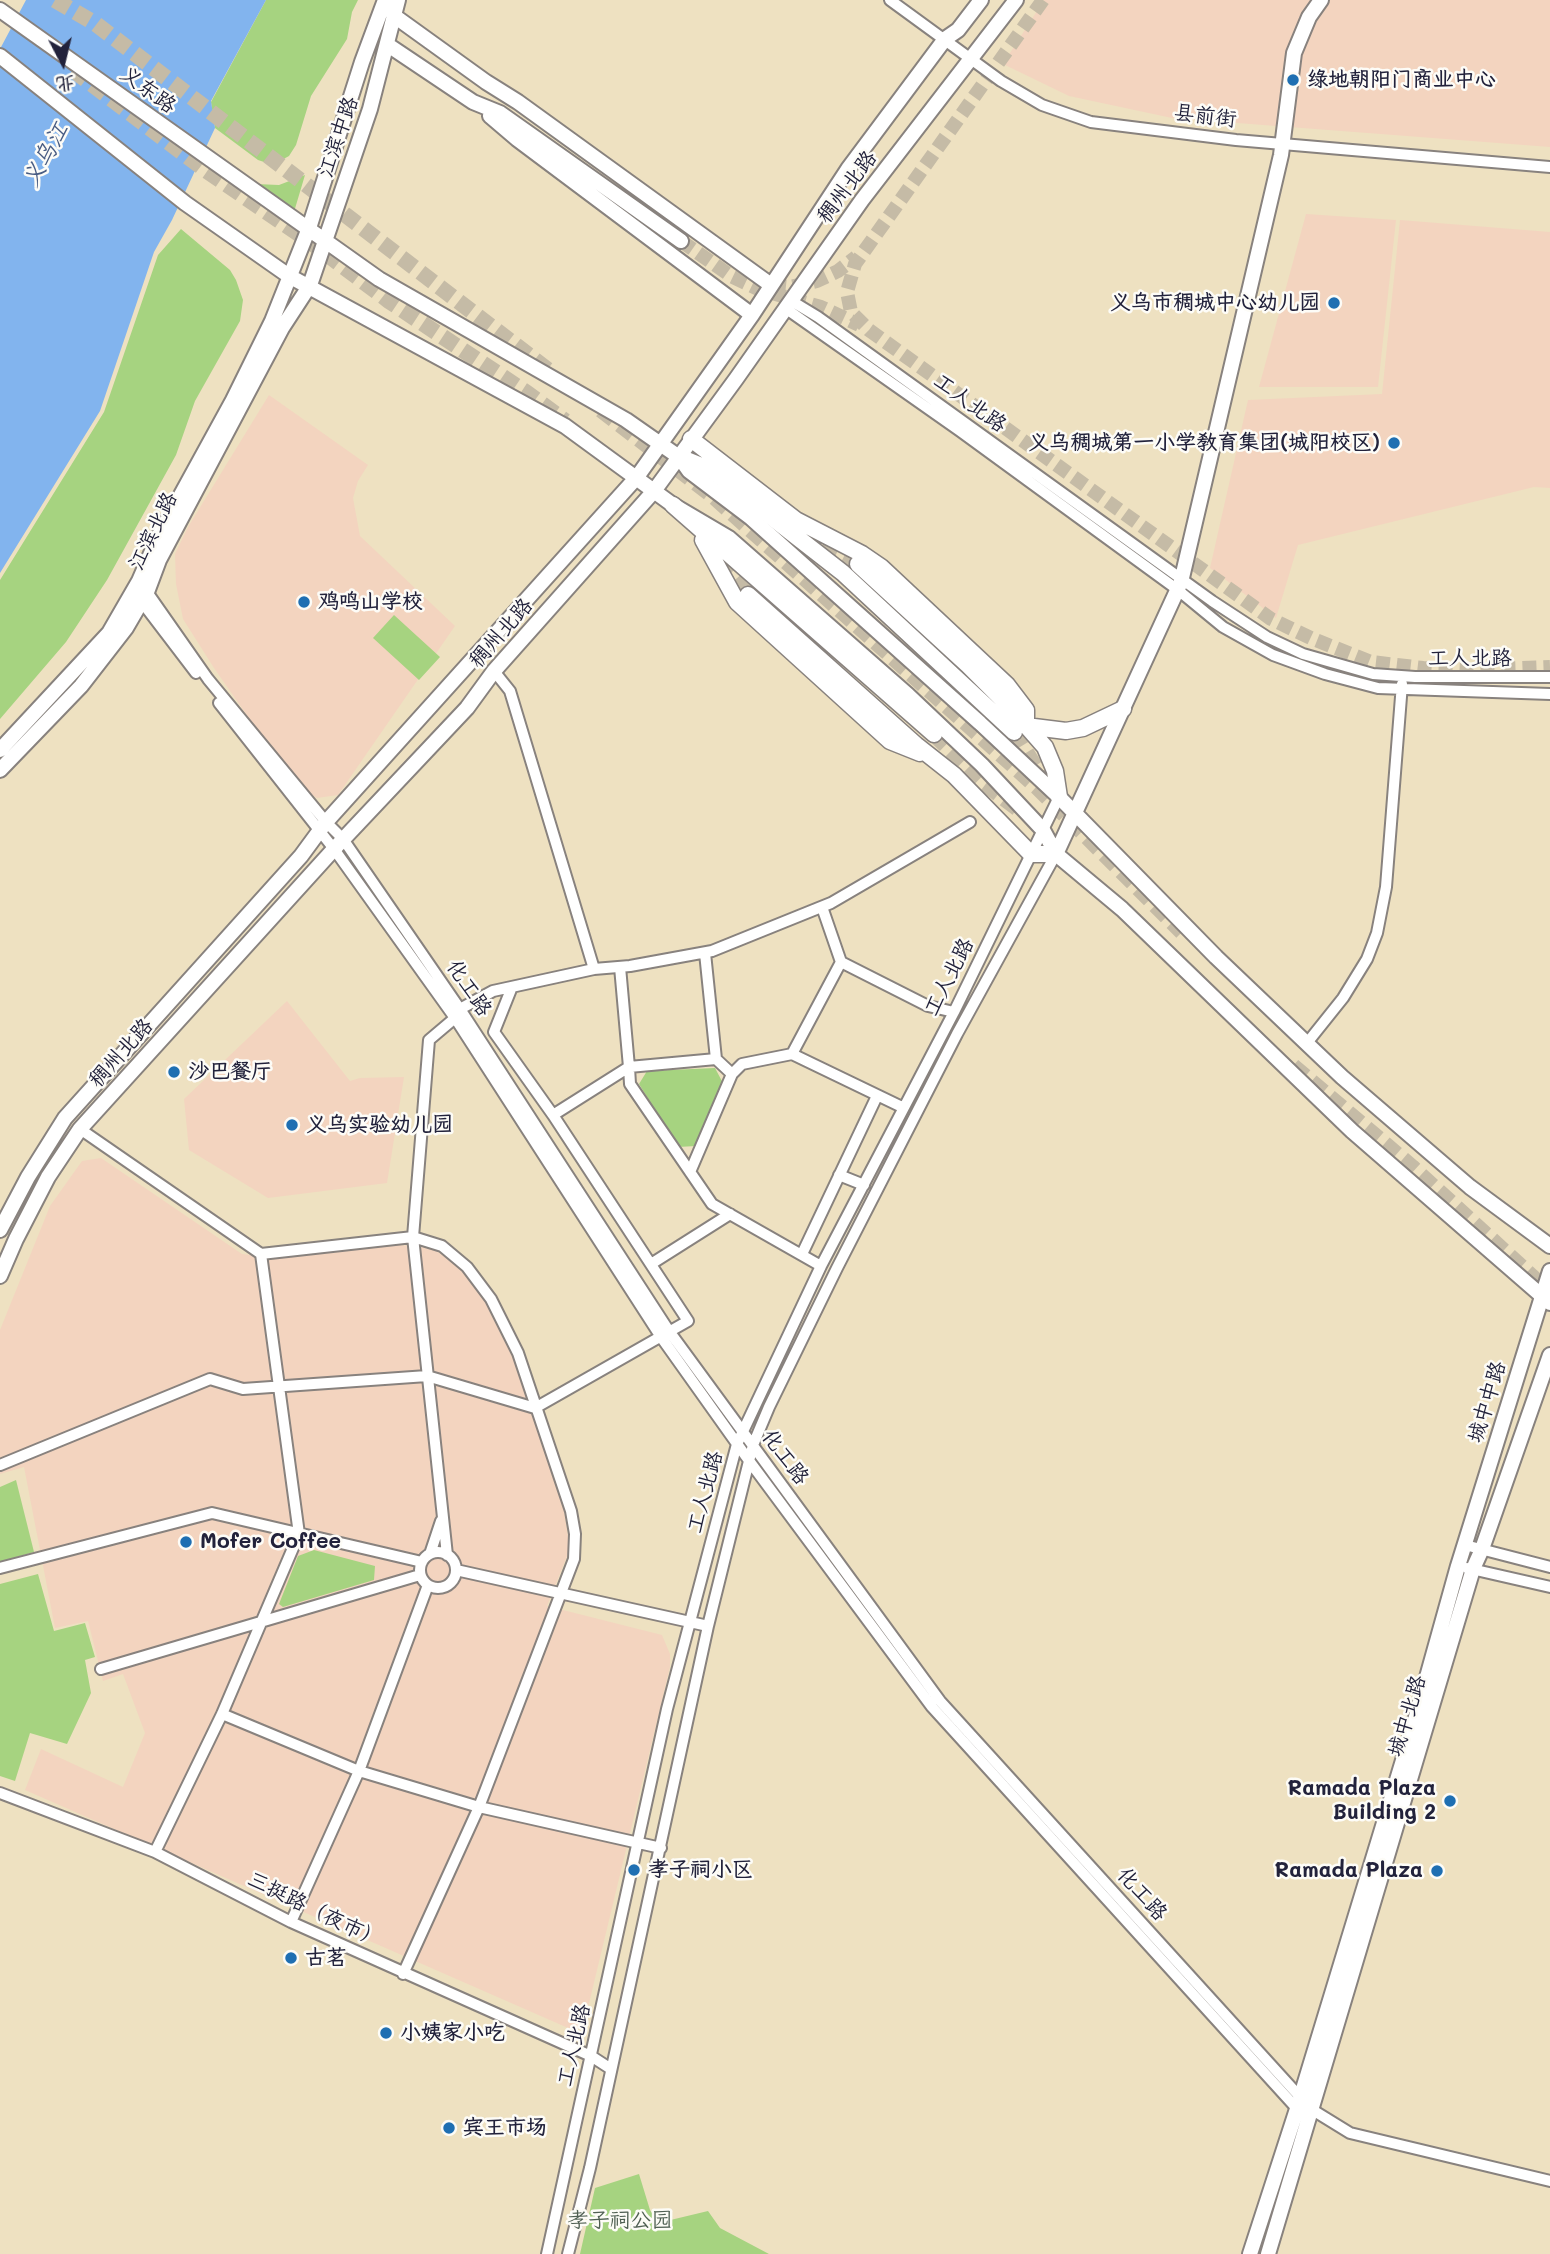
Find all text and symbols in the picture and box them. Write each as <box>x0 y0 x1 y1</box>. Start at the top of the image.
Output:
north arrow <box>28 28 98 98</box>
street label: 义东路 <box>115 61 181 119</box>
place label: 绿地朝阳门商业中心 <box>1307 67 1496 93</box>
text: 北 <box>55 71 77 98</box>
marker: 绿地朝阳门商业中心 <box>1285 72 1301 88</box>
street label: 江滨中路 <box>312 93 364 181</box>
street label: 县前街 <box>1172 100 1238 132</box>
water label: 义乌江 <box>17 118 75 192</box>
street label: 稠州北路 <box>812 146 882 228</box>
place label: 义乌市稠城中心幼儿园 <box>1110 290 1320 316</box>
marker: 义乌市稠城中心幼儿园 <box>1326 295 1342 311</box>
street label: 工人北路 <box>929 368 1011 438</box>
place label: 义乌稠城第一小学教育集团(城阳校区) <box>1028 430 1380 456</box>
marker: 义乌稠城第一小学教育集团(城阳校区) <box>1386 435 1402 451</box>
street label: 江滨北路 <box>123 488 183 574</box>
place label: 鸡鸣山学校 <box>318 589 423 615</box>
street label: 稠州北路 <box>464 593 538 673</box>
marker: 鸡鸣山学校 <box>296 594 312 610</box>
street label: 工人北路 <box>1428 646 1512 672</box>
street label: 工人北路 <box>919 934 979 1020</box>
street label: 化工路 <box>441 955 497 1021</box>
street label: 稠州北路 <box>84 1013 158 1093</box>
place label: 沙巴餐厅 <box>188 1059 272 1085</box>
marker: 沙巴餐厅 <box>166 1064 182 1080</box>
place label: 义乌实验幼儿园 <box>306 1112 453 1138</box>
marker: 义乌实验幼儿园 <box>284 1117 300 1133</box>
street label: 城中中路 <box>1463 1358 1511 1446</box>
street label: 化工路 <box>756 1424 814 1490</box>
street label: 工人北路 <box>682 1448 728 1536</box>
place label: Mofer Coffee <box>200 1529 341 1555</box>
marker: Mofer Coffee <box>178 1534 194 1550</box>
street label: 城中北路 <box>1383 1672 1431 1760</box>
place label: Ramada Plaza Building 2 <box>1288 1776 1436 1826</box>
marker: Ramada Plaza Building 2 <box>1442 1793 1458 1809</box>
place label: 孝子祠小区 <box>648 1857 753 1883</box>
place label: Ramada Plaza <box>1275 1858 1423 1884</box>
marker: 孝子祠小区 <box>626 1862 642 1878</box>
street label: 化工路 <box>1112 1862 1172 1926</box>
marker: Ramada Plaza <box>1429 1863 1445 1879</box>
street label: 三挺路（夜市） <box>243 1866 387 1954</box>
place label: 古茗 <box>305 1945 347 1971</box>
marker: 古茗 <box>283 1950 299 1966</box>
street label: 工人北路 <box>552 2001 596 2089</box>
place label: 小姨家小吃 <box>400 2020 505 2046</box>
marker: 小姨家小吃 <box>378 2025 394 2041</box>
place label: 宾王市场 <box>463 2115 547 2141</box>
marker: 宾王市场 <box>441 2120 457 2136</box>
park label: 孝子祠公园 <box>568 2208 672 2234</box>

